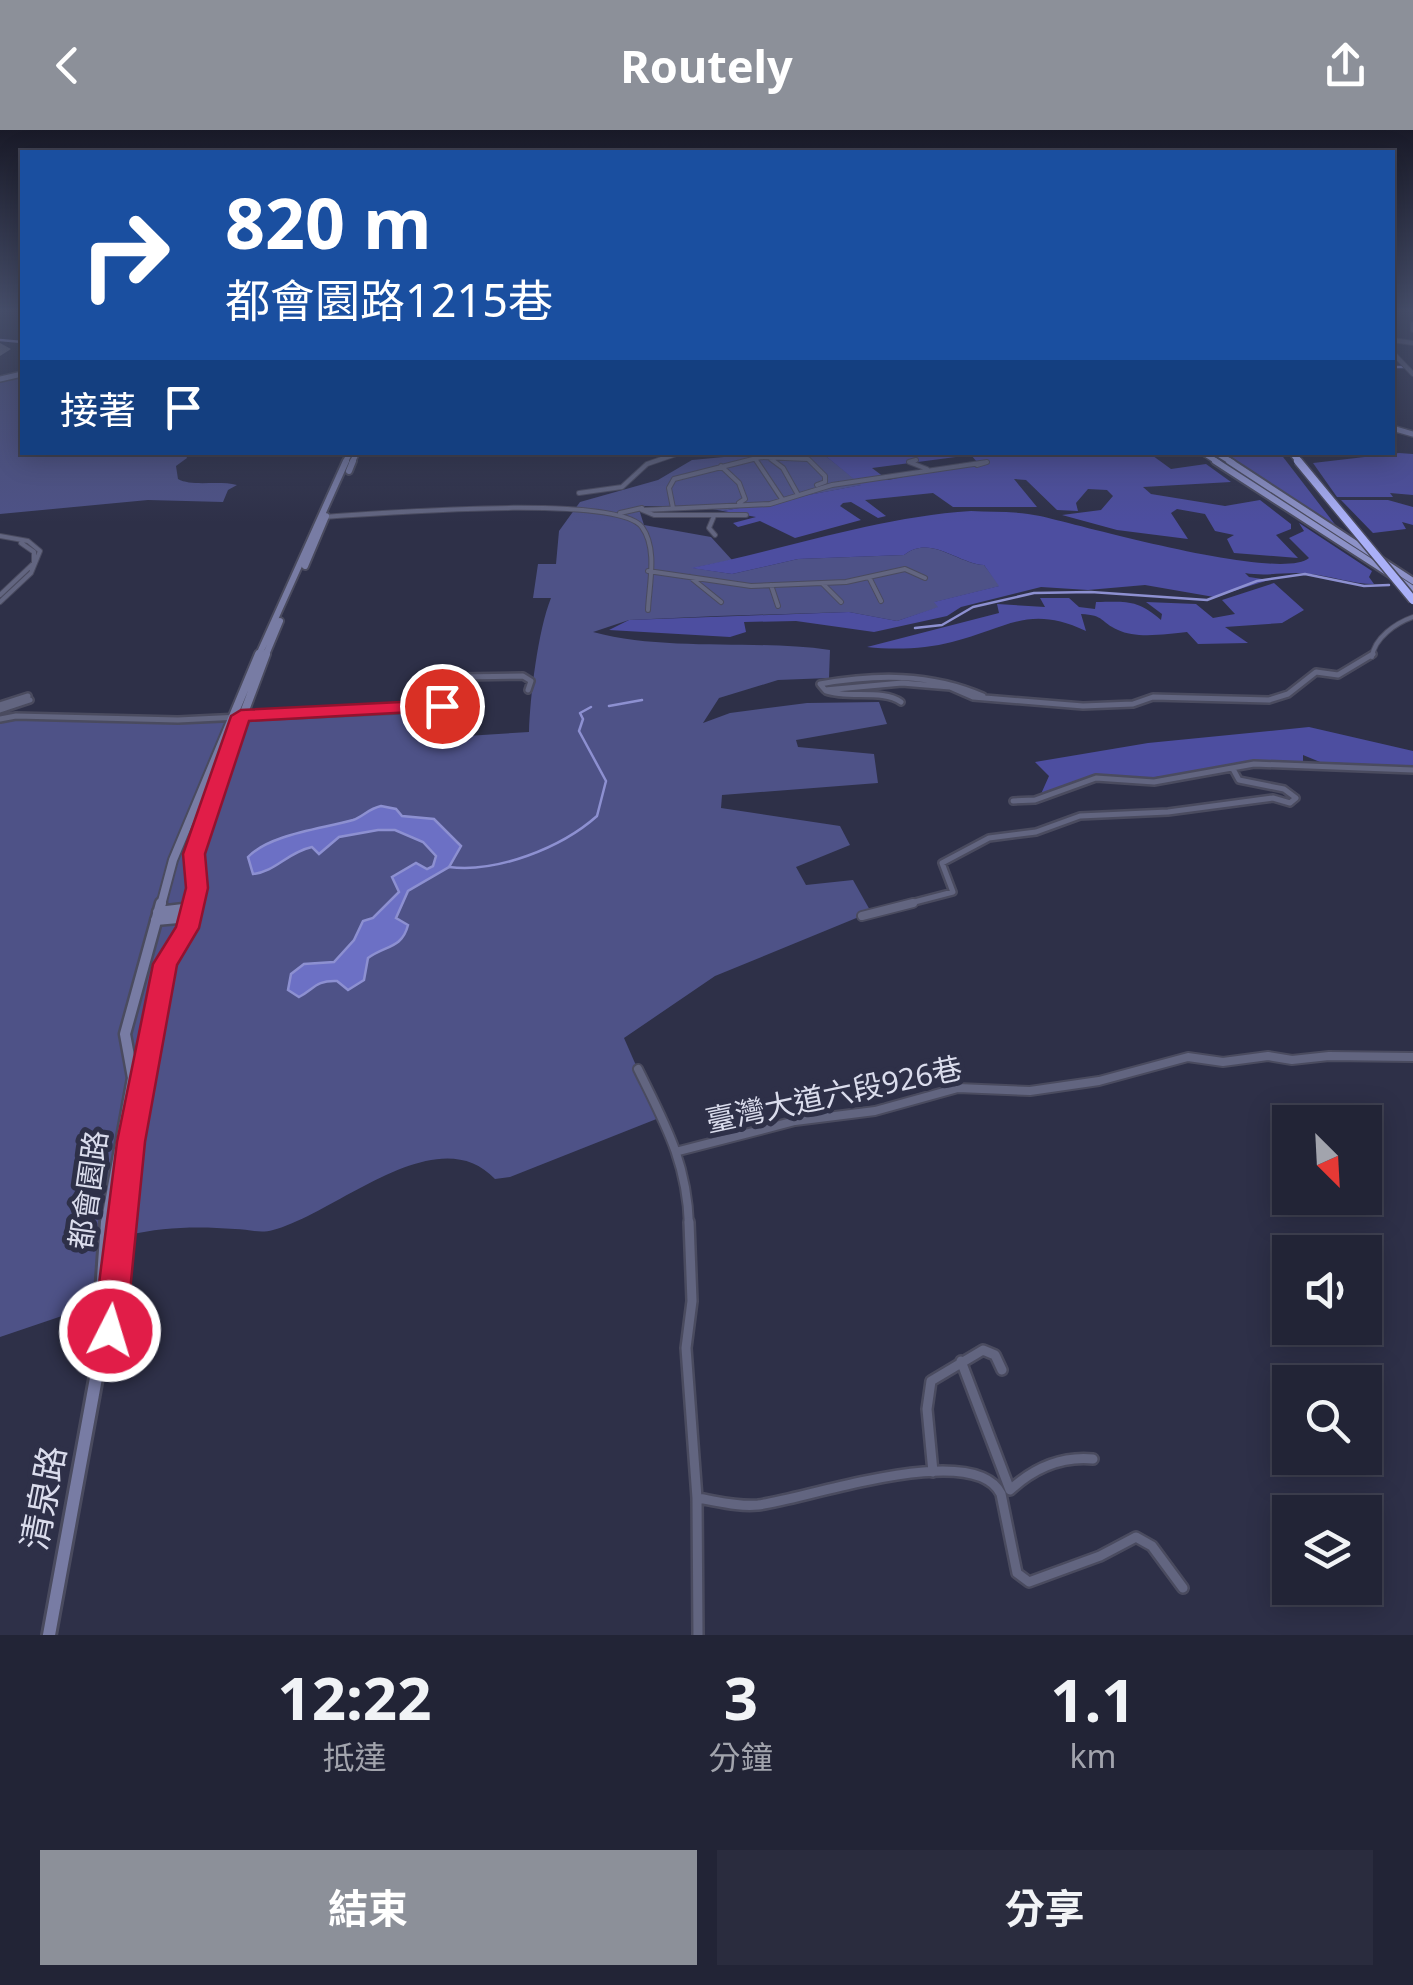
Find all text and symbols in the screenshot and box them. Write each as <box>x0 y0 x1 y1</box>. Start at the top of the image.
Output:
text: Routely <box>620 35 793 96</box>
icon: back <box>40 38 95 93</box>
icon: share <box>1318 38 1373 93</box>
text: 820 m <box>225 174 432 270</box>
icon: right <box>60 190 190 320</box>
text: 都會園路1215巷 <box>225 269 553 330</box>
icon: arrive <box>156 380 211 435</box>
text: 接著 <box>60 383 136 435</box>
pin <box>400 664 485 749</box>
icon: arrive <box>415 679 470 734</box>
street label: 臺灣大道六段926巷 <box>702 1046 966 1141</box>
north arrow <box>1272 1105 1382 1215</box>
map controls <box>1272 1105 1382 1605</box>
street label: 都會園路 <box>59 1128 116 1252</box>
button: sound <box>1272 1235 1382 1345</box>
position arrow <box>58 1279 162 1383</box>
button: search <box>1272 1365 1382 1475</box>
street label: 清泉路 <box>9 1442 76 1554</box>
button: layers <box>1272 1495 1382 1605</box>
text: 12:22 <box>277 1656 431 1738</box>
text: 3 <box>724 1656 758 1738</box>
text: 1.1 <box>1050 1658 1136 1740</box>
text: km <box>1069 1734 1116 1777</box>
text: 抵達 <box>322 1735 386 1778</box>
text: 分鐘 <box>709 1735 773 1778</box>
button: 結束 <box>40 1850 697 1965</box>
button: 分享 <box>717 1850 1373 1965</box>

